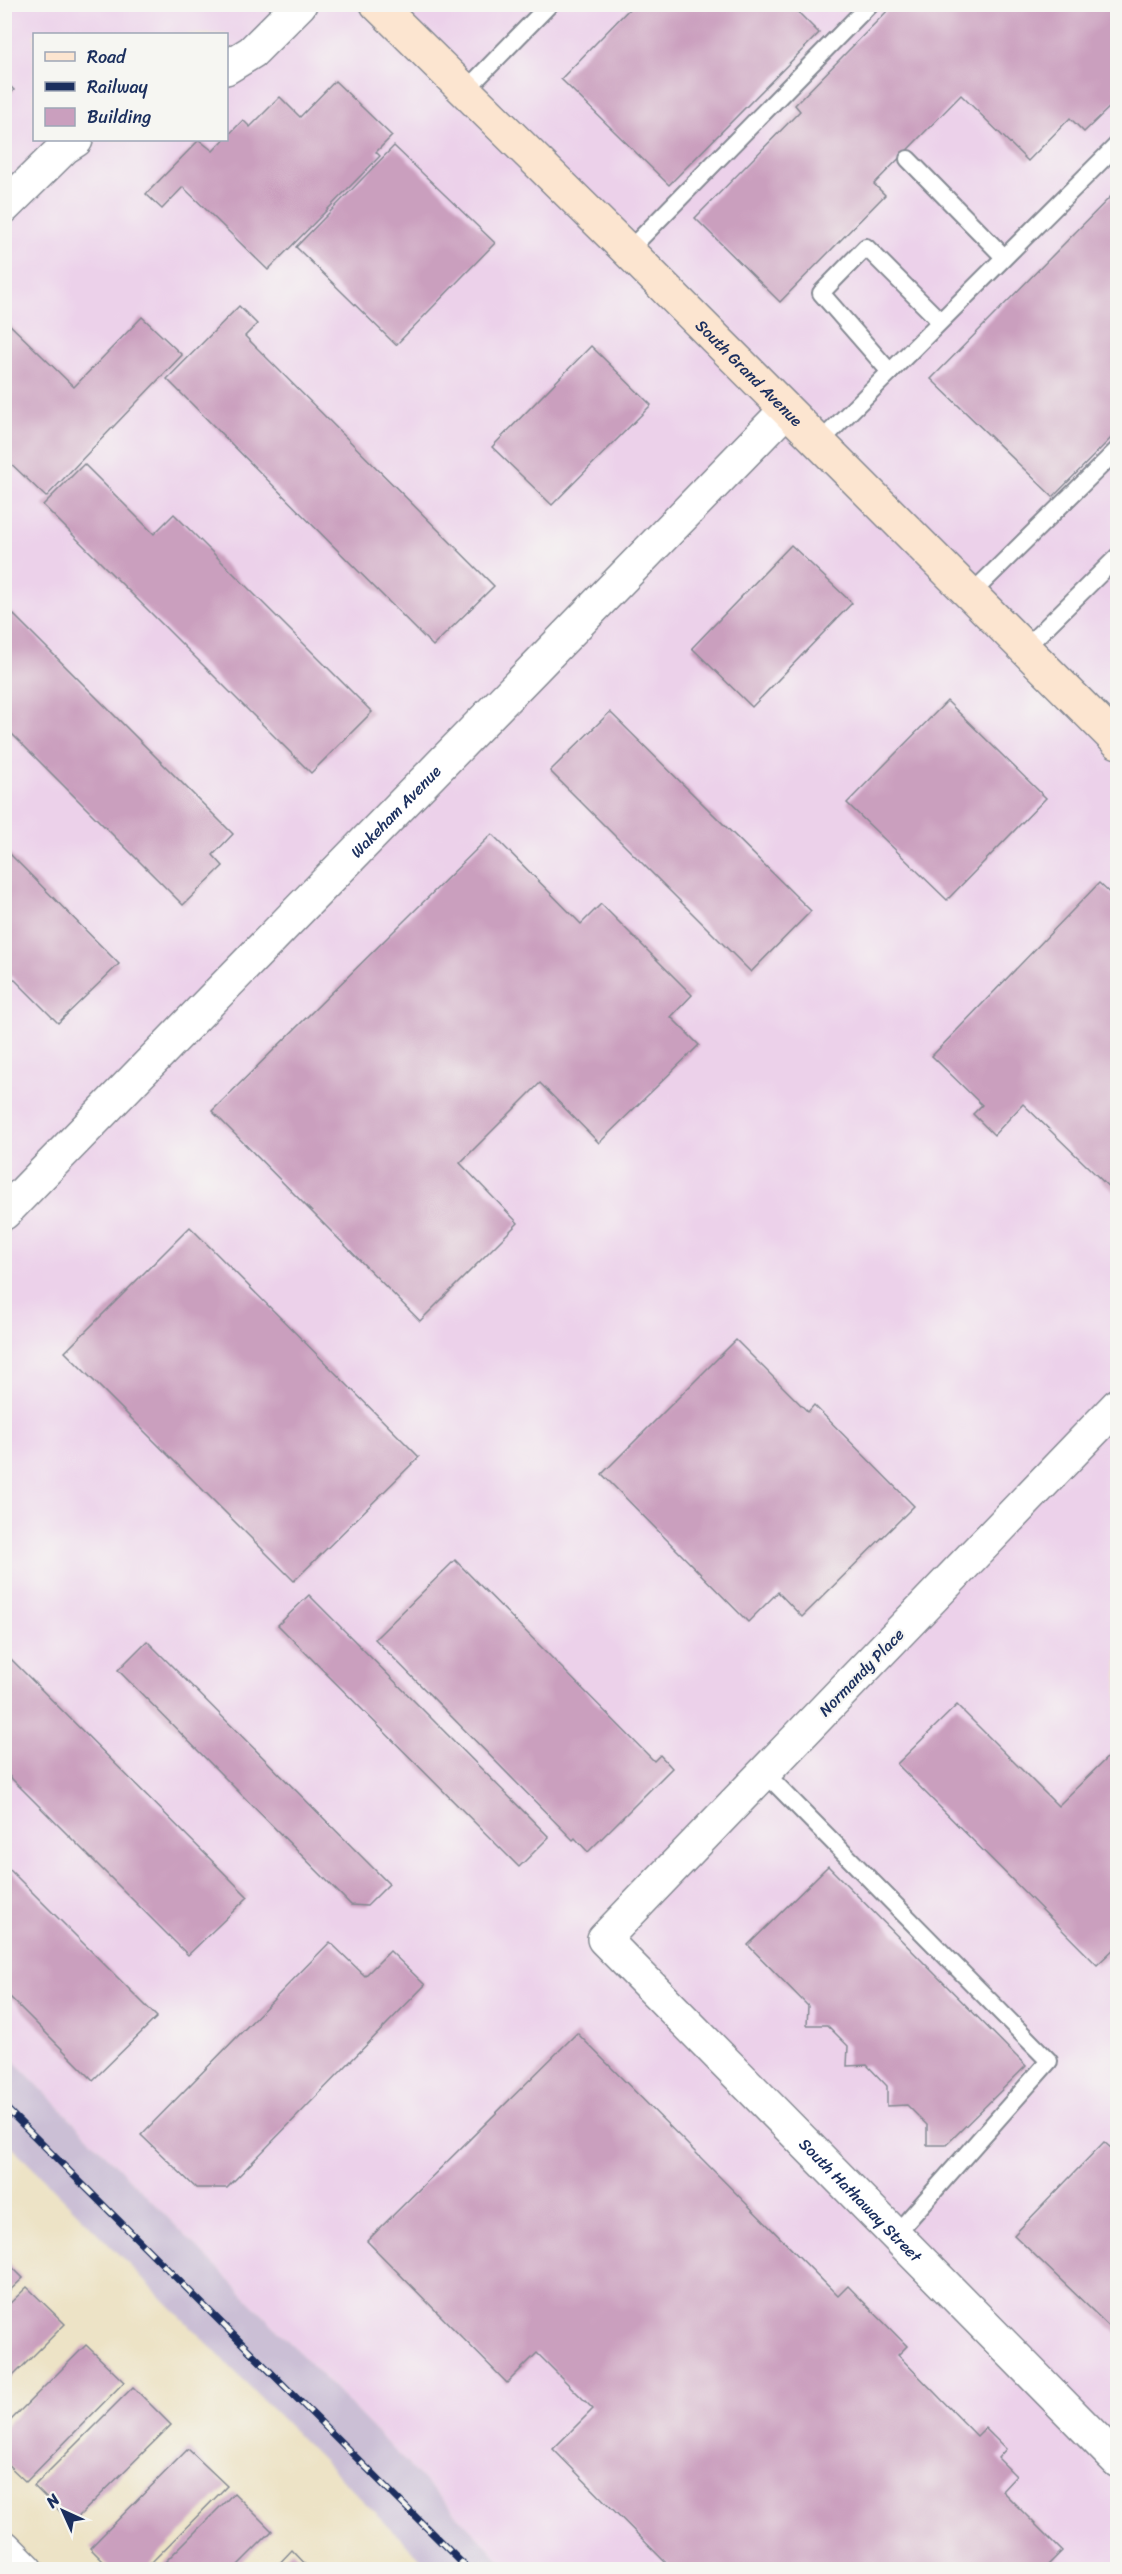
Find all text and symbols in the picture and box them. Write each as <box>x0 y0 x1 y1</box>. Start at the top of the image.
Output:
legend <box>33 33 228 141</box>
text: Road <box>87 41 127 73</box>
text: Railway <box>87 71 149 103</box>
text: Building <box>87 101 151 133</box>
street label: South Grand Avenue <box>688 312 810 434</box>
street label: Wakeham Avenue <box>343 758 449 865</box>
street label: Normandy Place <box>811 1621 911 1723</box>
street label: South Hathaway Street <box>792 2131 929 2270</box>
north arrow <box>33 2481 93 2541</box>
text: N <box>38 2486 68 2516</box>

